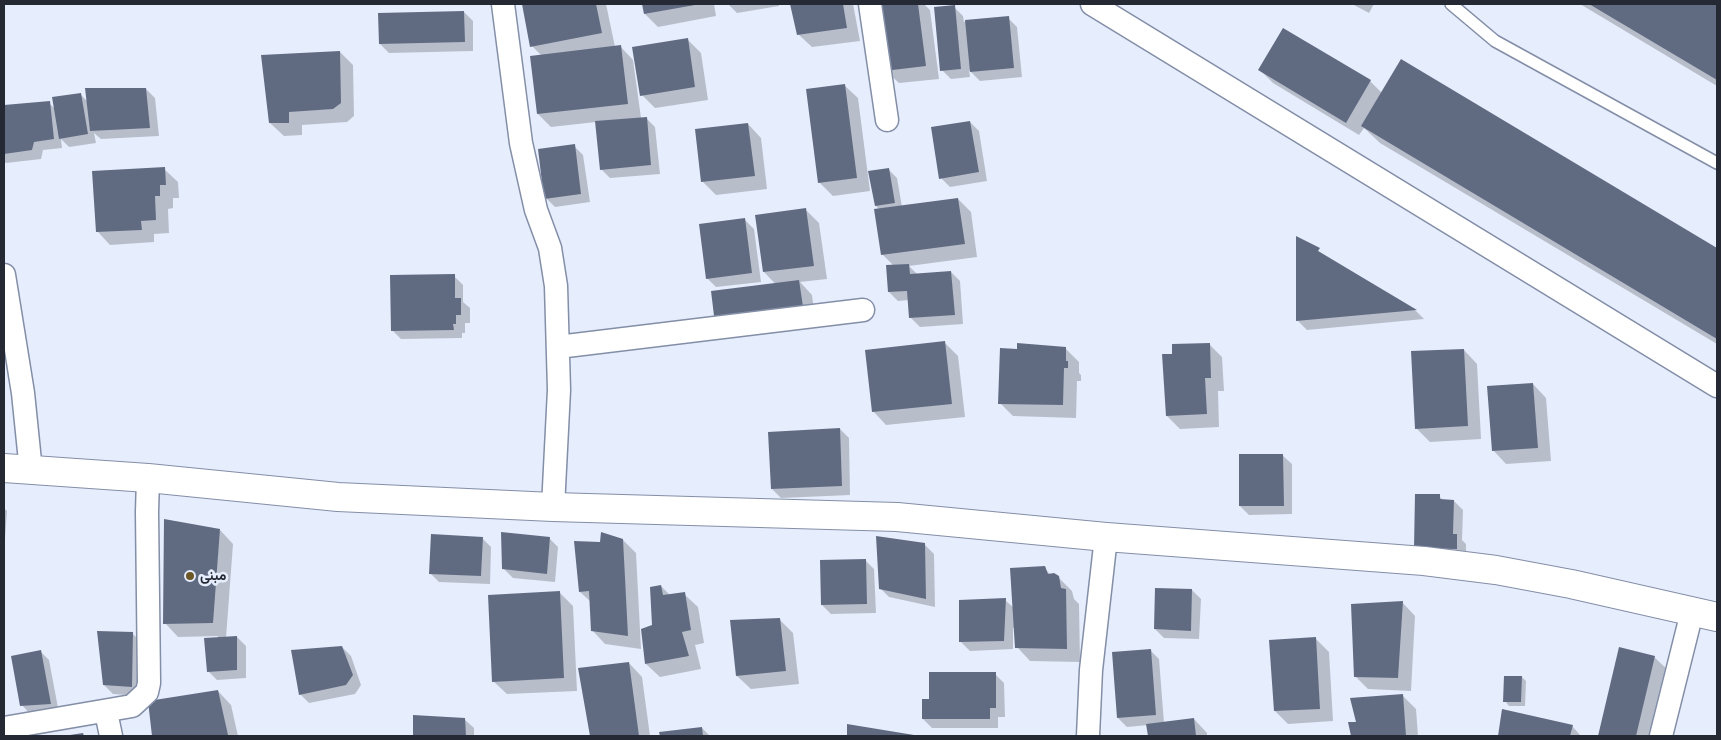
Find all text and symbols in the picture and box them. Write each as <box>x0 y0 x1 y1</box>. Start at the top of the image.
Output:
place label: مبنى <box>200 568 226 584</box>
marker: مبنى <box>184 570 196 582</box>

